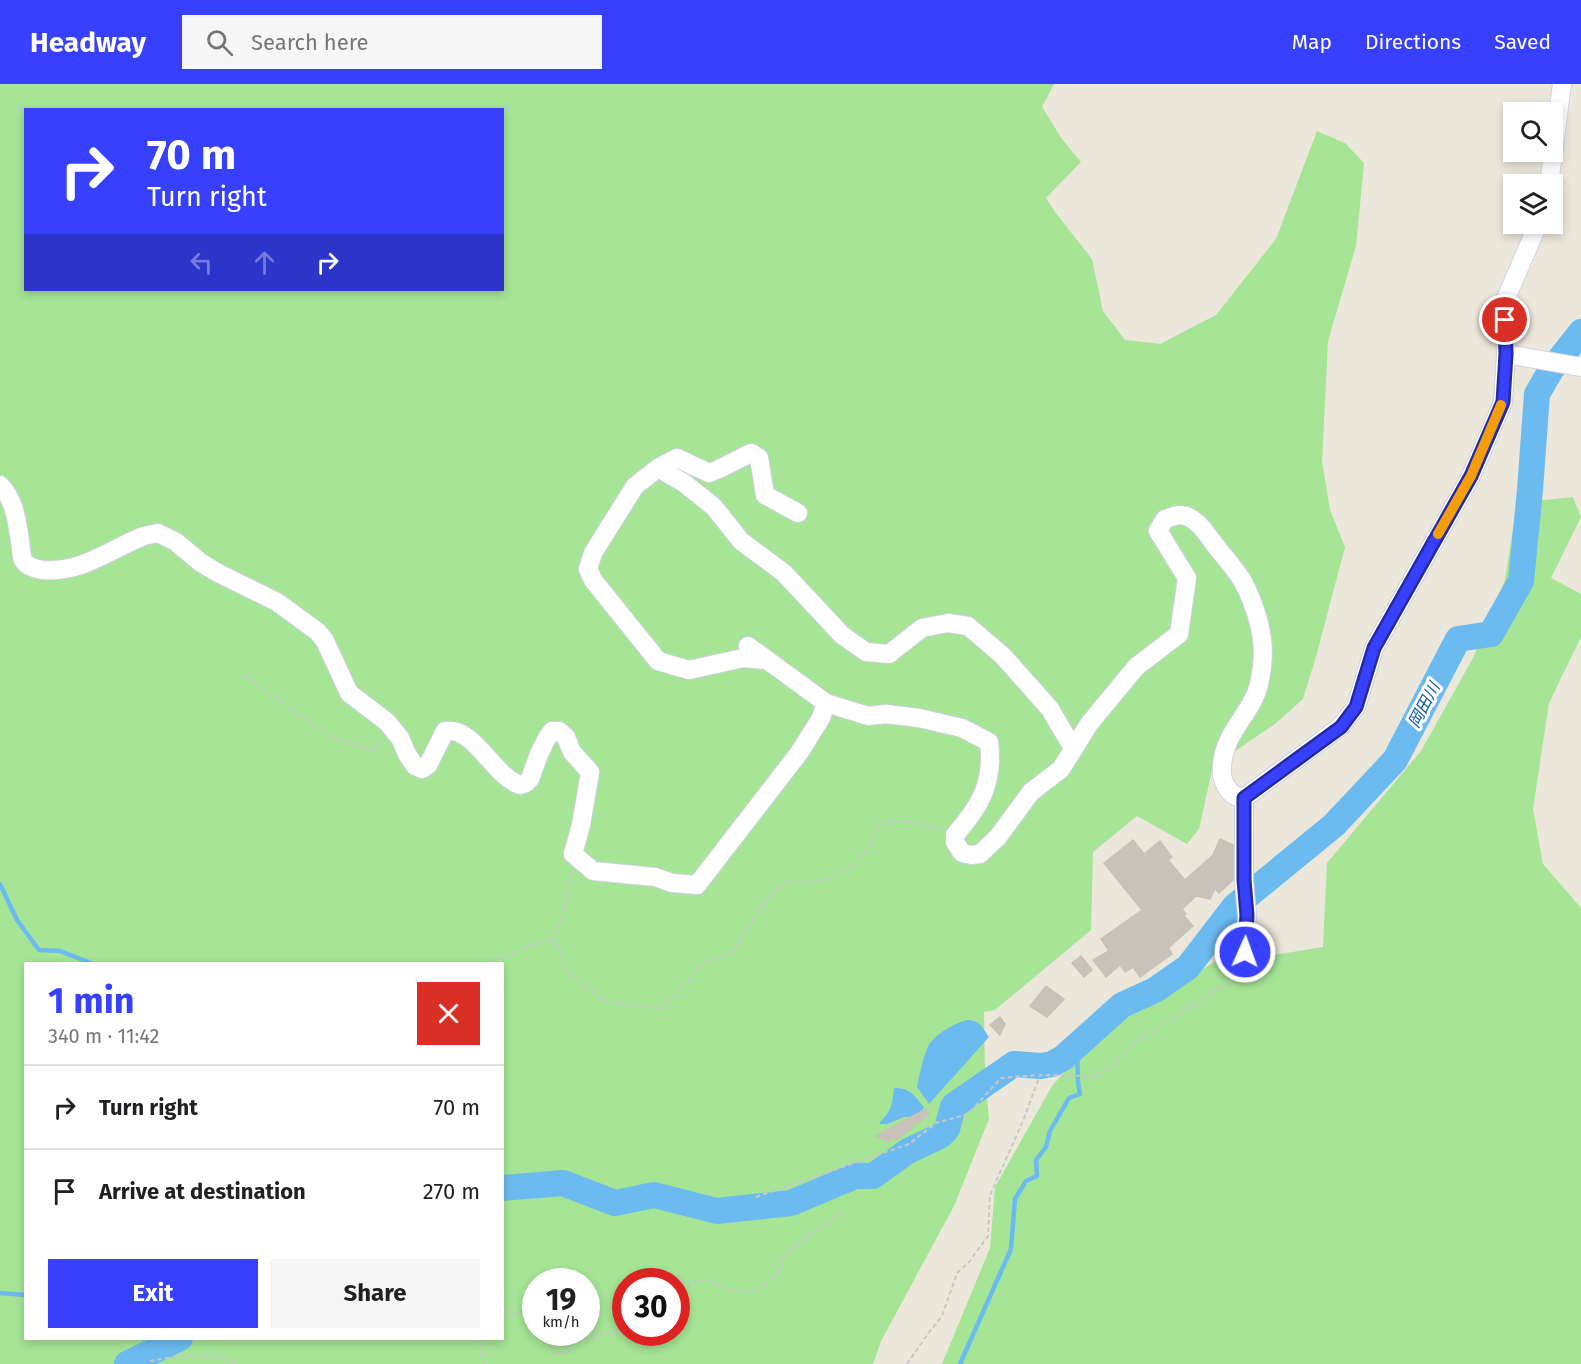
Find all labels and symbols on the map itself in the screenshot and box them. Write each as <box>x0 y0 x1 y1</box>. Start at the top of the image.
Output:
pin <box>1479 294 1530 345</box>
water label: 岡田川 <box>1404 678 1445 731</box>
position arrow <box>1213 920 1277 984</box>
speed limit sign: 30 <box>612 1268 690 1346</box>

